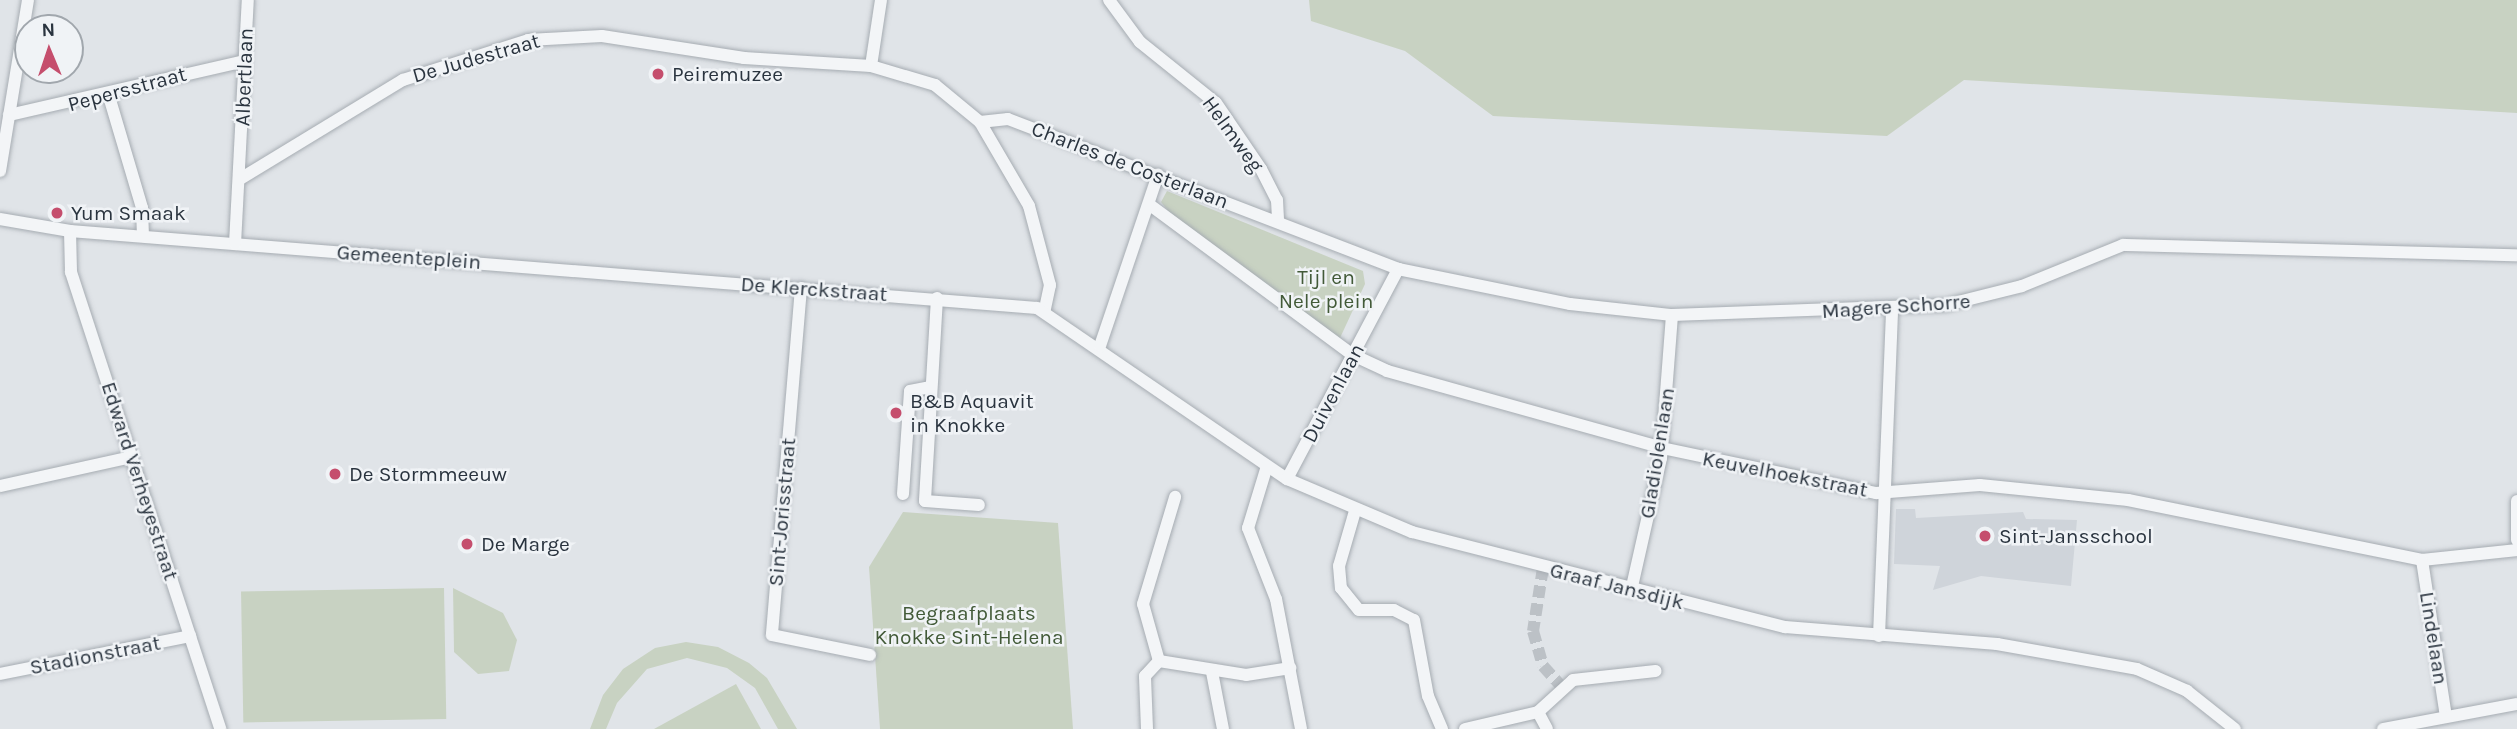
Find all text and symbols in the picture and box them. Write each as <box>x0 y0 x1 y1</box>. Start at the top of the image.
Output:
north arrow <box>14 14 84 84</box>
text: N <box>41 19 56 41</box>
street label: Albertlaan <box>230 27 258 127</box>
street label: De Judestraat <box>409 28 543 88</box>
street label: Pepersstraat <box>65 61 189 117</box>
place label: Peiremuzee <box>672 61 783 87</box>
marker: Peiremuzee <box>650 66 666 82</box>
street label: Helmweg <box>1197 91 1269 177</box>
street label: Charles de Costerlaan <box>1028 116 1232 214</box>
place label: Yum Smaak <box>71 200 186 226</box>
marker: Yum Smaak <box>49 205 65 221</box>
street label: Gemeenteplein <box>336 239 482 275</box>
park label: Tijl en Nele plein <box>1279 264 1373 314</box>
street label: De Klerckstraat <box>740 271 888 307</box>
street label: Magere Schorre <box>1821 288 1971 324</box>
street label: Duivenlaan <box>1296 339 1370 447</box>
street label: Edward Verheyestraat <box>96 379 184 583</box>
street label: Gladiolenlaan <box>1634 386 1680 520</box>
place label: B&B Aquavit in Knokke <box>910 388 1034 438</box>
marker: B&B Aquavit in Knokke <box>888 405 904 421</box>
street label: Sint-Jorisstraat <box>763 437 801 587</box>
street label: Keuvelhoekstraat <box>1700 446 1870 502</box>
place label: De Stormmeeuw <box>349 461 507 487</box>
marker: De Stormmeeuw <box>327 466 343 482</box>
place label: Sint-Jansschool <box>1999 523 2153 549</box>
marker: Sint-Jansschool <box>1977 528 1993 544</box>
place label: De Marge <box>481 531 570 557</box>
marker: De Marge <box>459 536 475 552</box>
street label: Graaf Jansdijk <box>1547 557 1687 615</box>
street label: Lindelaan <box>2414 590 2454 686</box>
park label: Begraafplaats Knokke Sint-Helena <box>875 600 1063 650</box>
street label: Stadionstraat <box>28 630 162 680</box>

